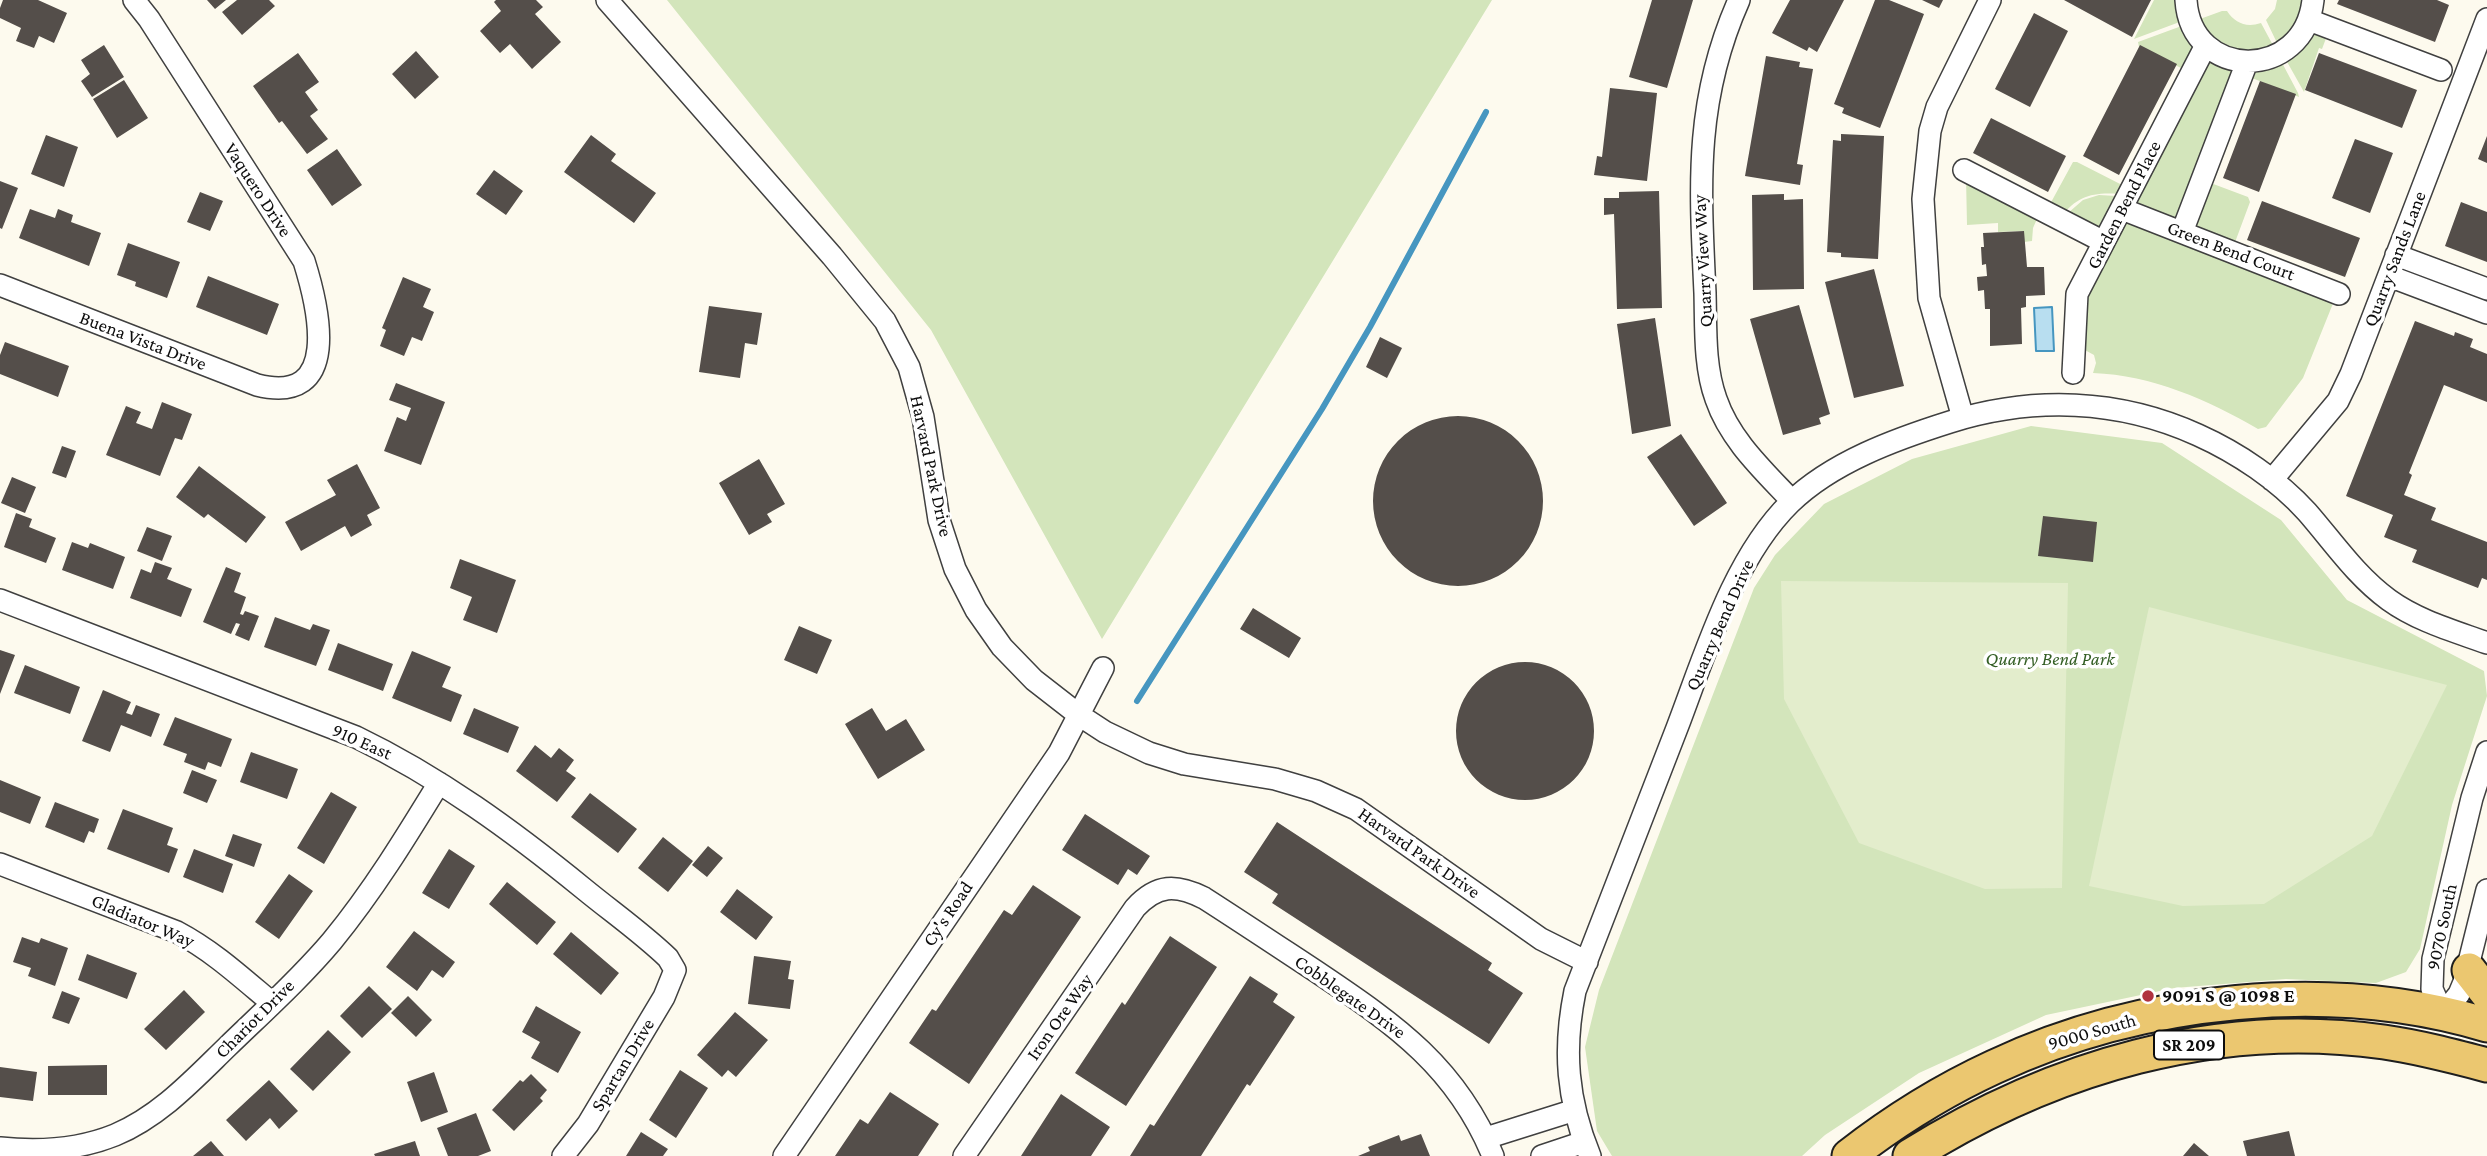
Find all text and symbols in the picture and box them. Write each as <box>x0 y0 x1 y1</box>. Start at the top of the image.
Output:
street label: Garden Bend Place <box>2082 137 2166 273</box>
street label: Vaquero Drive <box>219 139 297 241</box>
street label: Quarry Sands Lane <box>2359 188 2431 330</box>
street label: Quarry View Way <box>1688 194 1718 328</box>
street label: Green Bend Court <box>2164 216 2298 286</box>
street label: Buena Vista Drive <box>76 306 210 376</box>
street label: Harvard Park Drive <box>905 393 957 539</box>
street label: Quarry Bend Drive <box>1681 556 1759 694</box>
park label: Quarry Bend Park <box>1986 648 2114 670</box>
street label: 910 East <box>329 719 395 765</box>
street label: Harvard Park Drive <box>1353 802 1485 904</box>
street label: Cy's Road <box>918 877 978 951</box>
street label: 9070 South <box>2422 882 2462 972</box>
street label: Gladiator Way <box>88 889 198 953</box>
street label: Cobblegate Drive <box>1290 950 1410 1044</box>
street label: Iron Ore Way <box>1022 969 1098 1065</box>
street label: Chariot Drive <box>211 975 299 1063</box>
place label: 9091 S @ 1098 E <box>2162 985 2294 1007</box>
marker: 9091 S @ 1098 E <box>2140 988 2156 1004</box>
street label: 9000 South <box>2045 1009 2139 1055</box>
street label: Spartan Drive <box>586 1014 660 1116</box>
road number: SR 209 <box>2154 1030 2224 1060</box>

